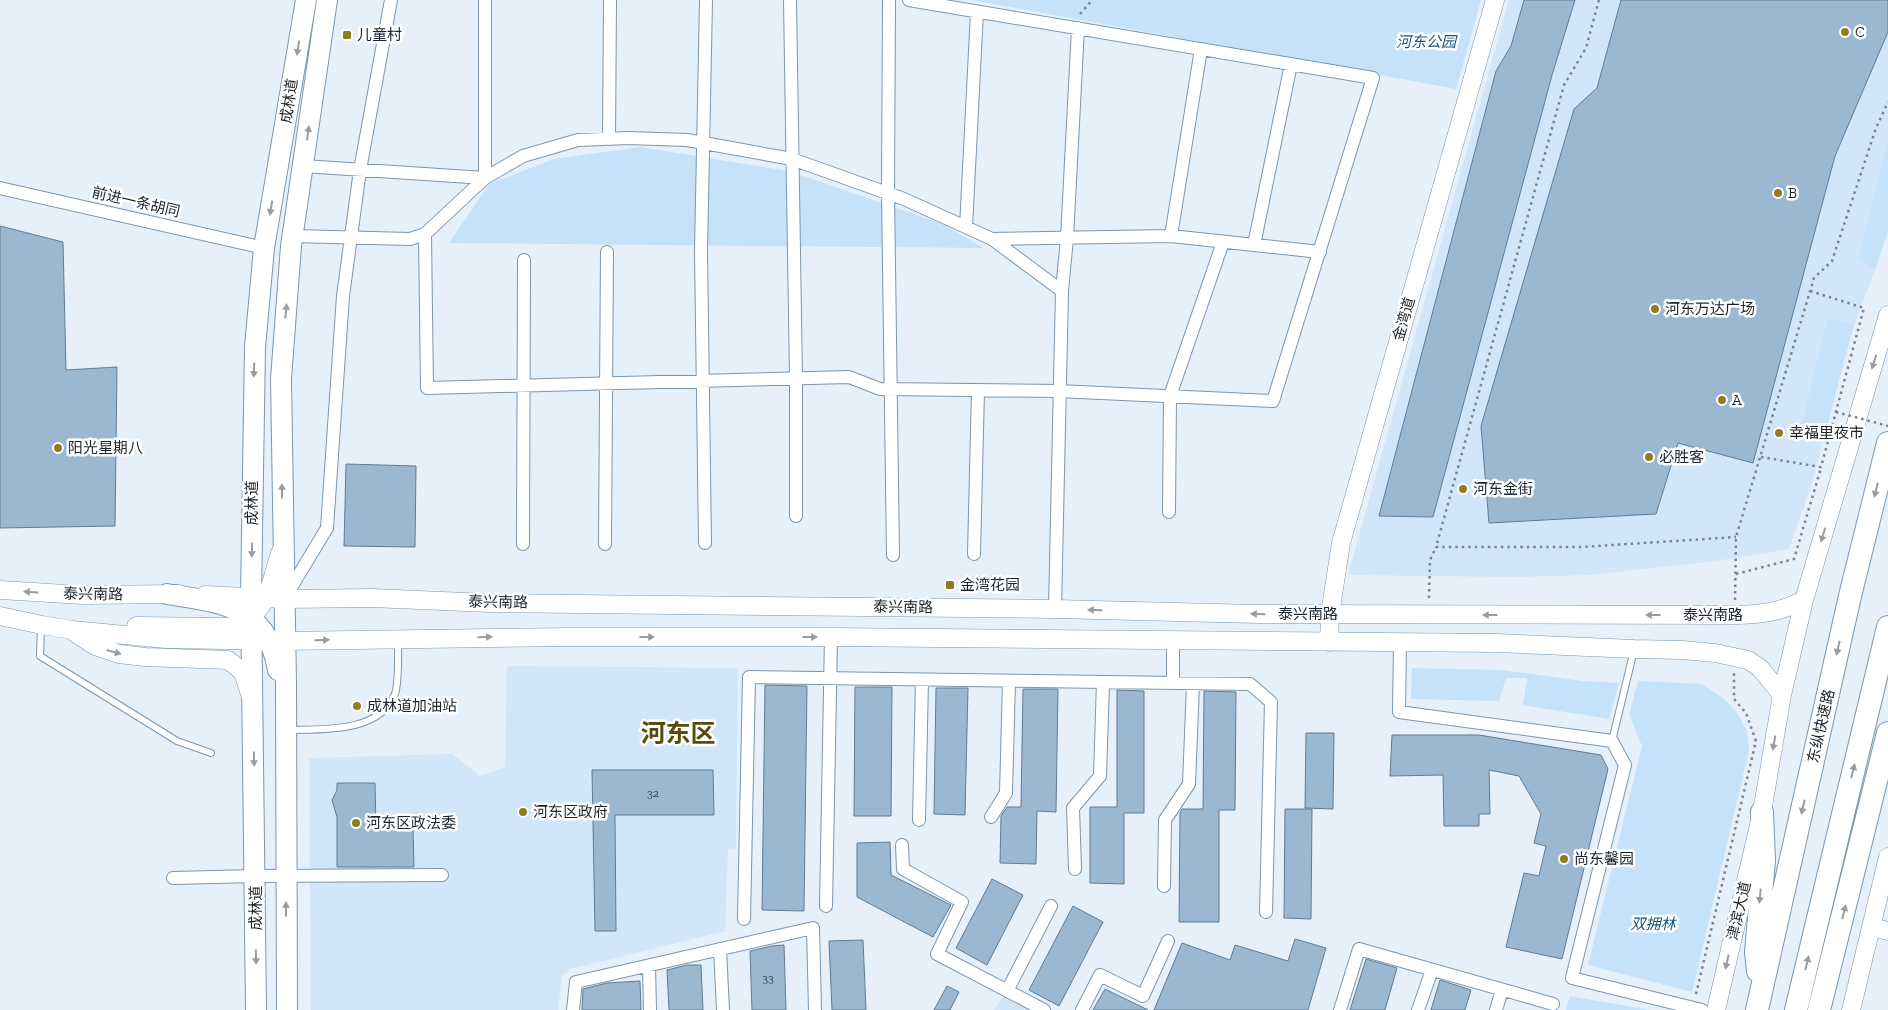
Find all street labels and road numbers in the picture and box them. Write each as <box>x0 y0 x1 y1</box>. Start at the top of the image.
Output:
street label: 成林道 <box>277 77 301 125</box>
street label: 前进一条胡同 <box>90 183 182 221</box>
street label: 金湾道 <box>1389 295 1419 343</box>
street label: 成林道 <box>243 480 261 526</box>
street label: 泰兴南路 <box>63 584 123 604</box>
street label: 泰兴南路 <box>468 592 528 612</box>
street label: 泰兴南路 <box>873 597 933 617</box>
street label: 泰兴南路 <box>1278 605 1338 623</box>
street label: 泰兴南路 <box>1683 606 1743 624</box>
street label: 东纵快速路 <box>1804 687 1838 765</box>
street label: 津滨大道 <box>1723 880 1755 942</box>
street label: 成林道 <box>247 885 265 931</box>

